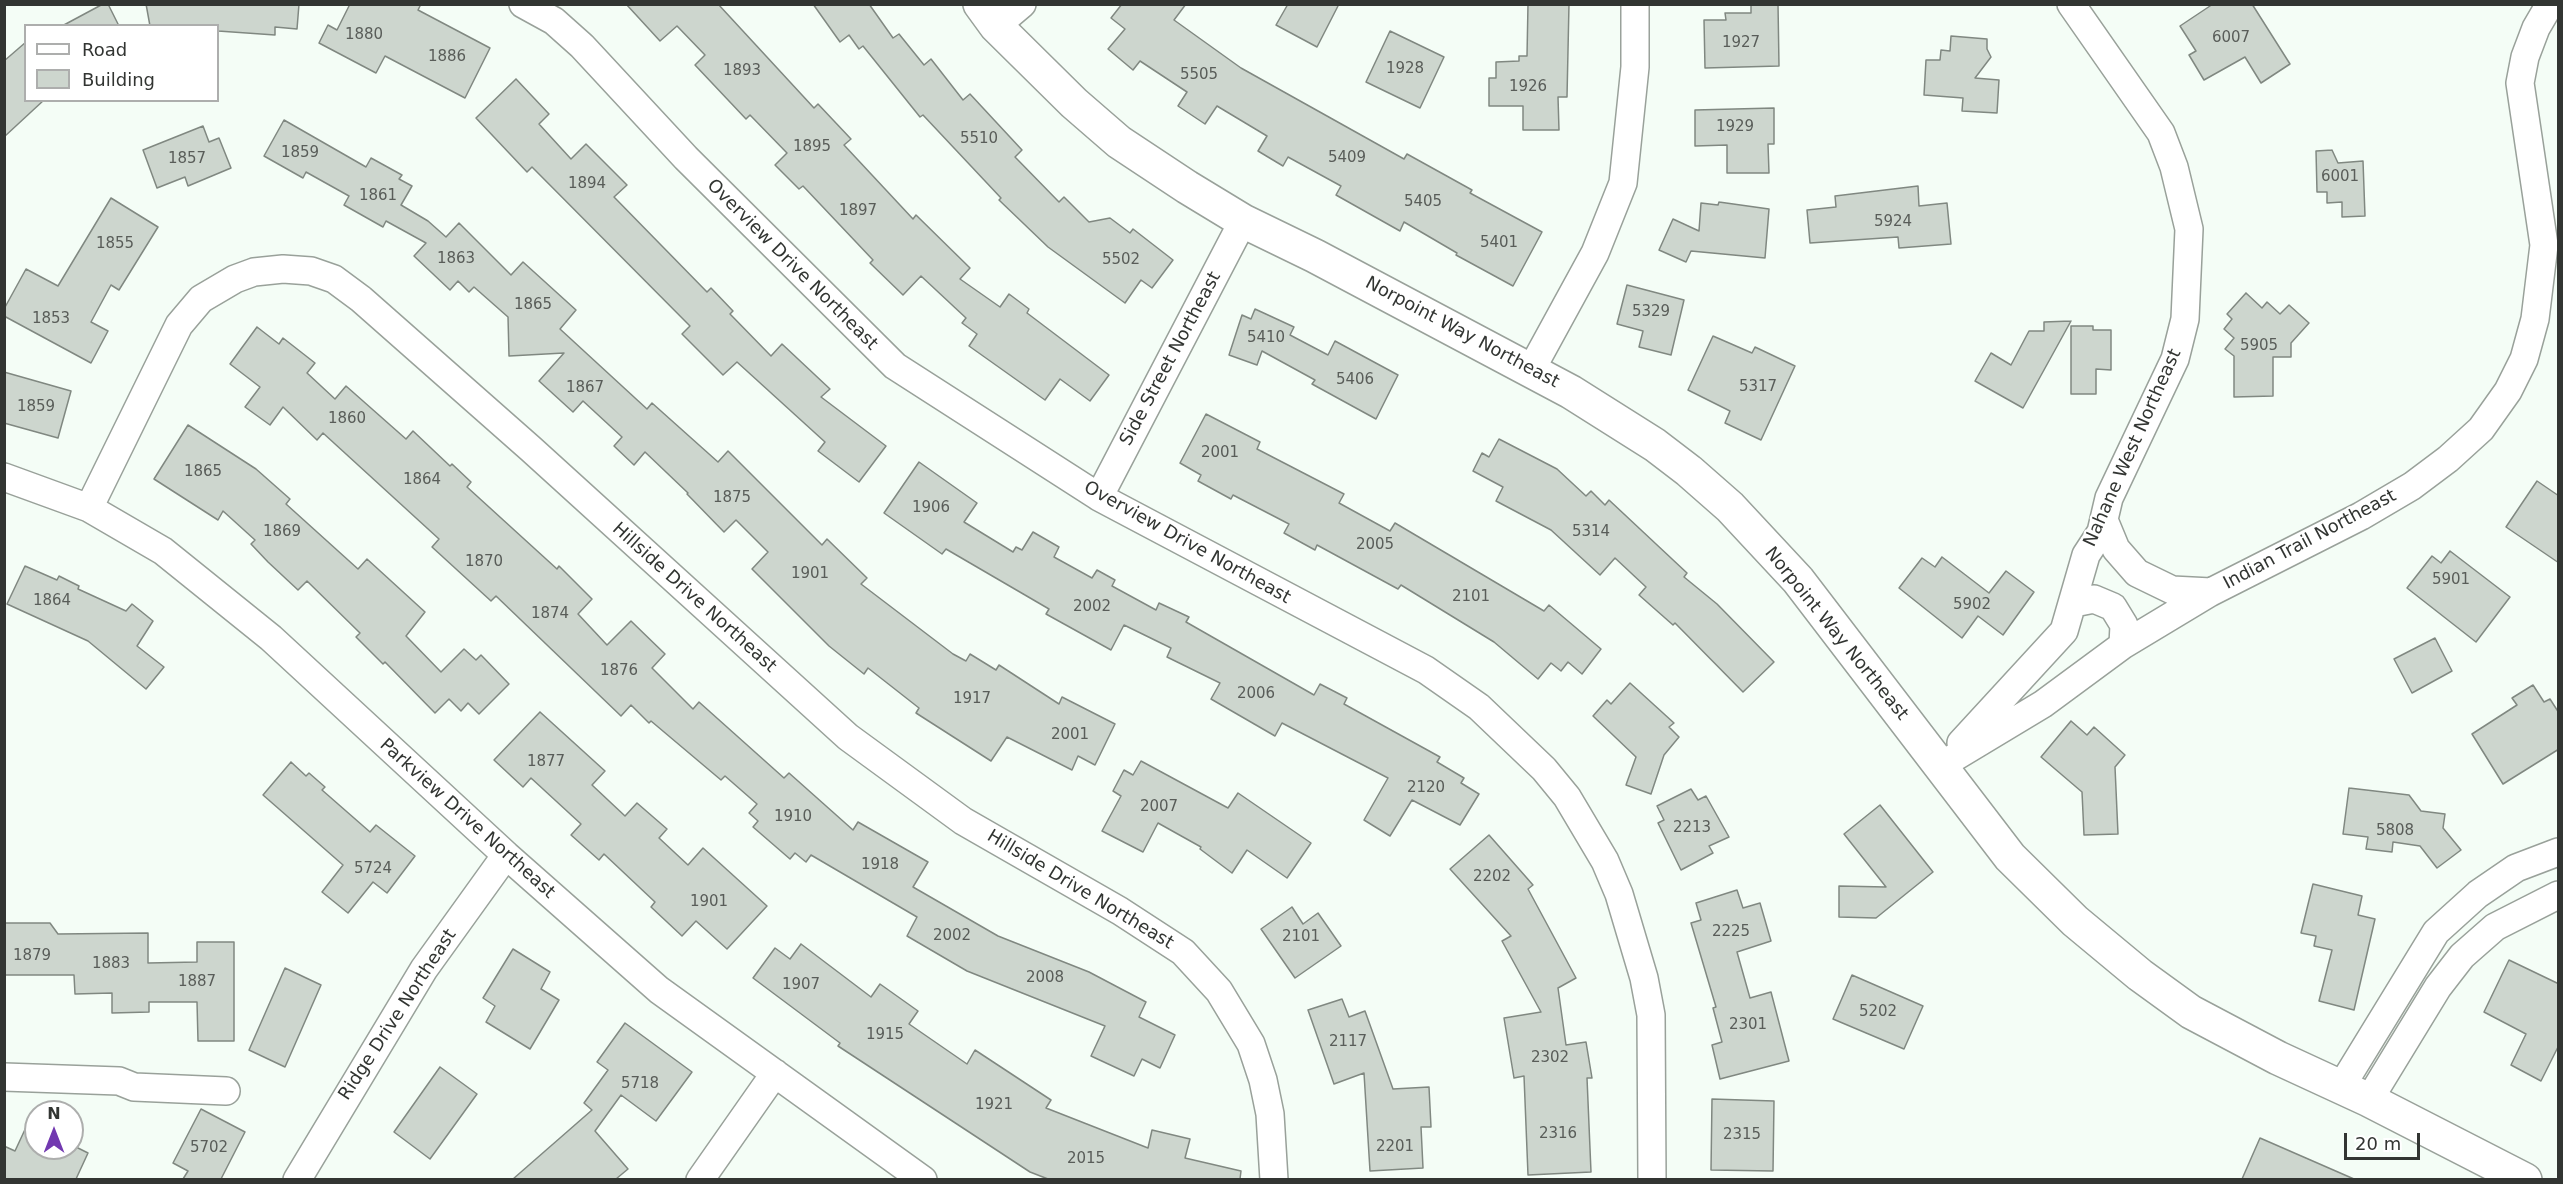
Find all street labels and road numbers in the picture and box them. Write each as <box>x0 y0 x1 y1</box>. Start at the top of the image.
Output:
street label: Overview Drive Northeast <box>702 175 882 355</box>
street label: Side Street Northeast <box>1116 268 1226 450</box>
street label: Norpoint Way Northeast <box>1361 273 1563 393</box>
street label: Nahane West Northeast <box>2080 346 2186 550</box>
street label: Overview Drive Northeast <box>1080 477 1294 609</box>
street label: Indian Trail Northeast <box>2220 485 2400 595</box>
street label: Hillside Drive Northeast <box>607 518 781 678</box>
street label: Norpoint Way Northeast <box>1760 543 1912 725</box>
street label: Parkview Drive Northeast <box>375 734 559 904</box>
street label: Hillside Drive Northeast <box>983 826 1177 954</box>
street label: Ridge Drive Northeast <box>335 925 461 1105</box>

